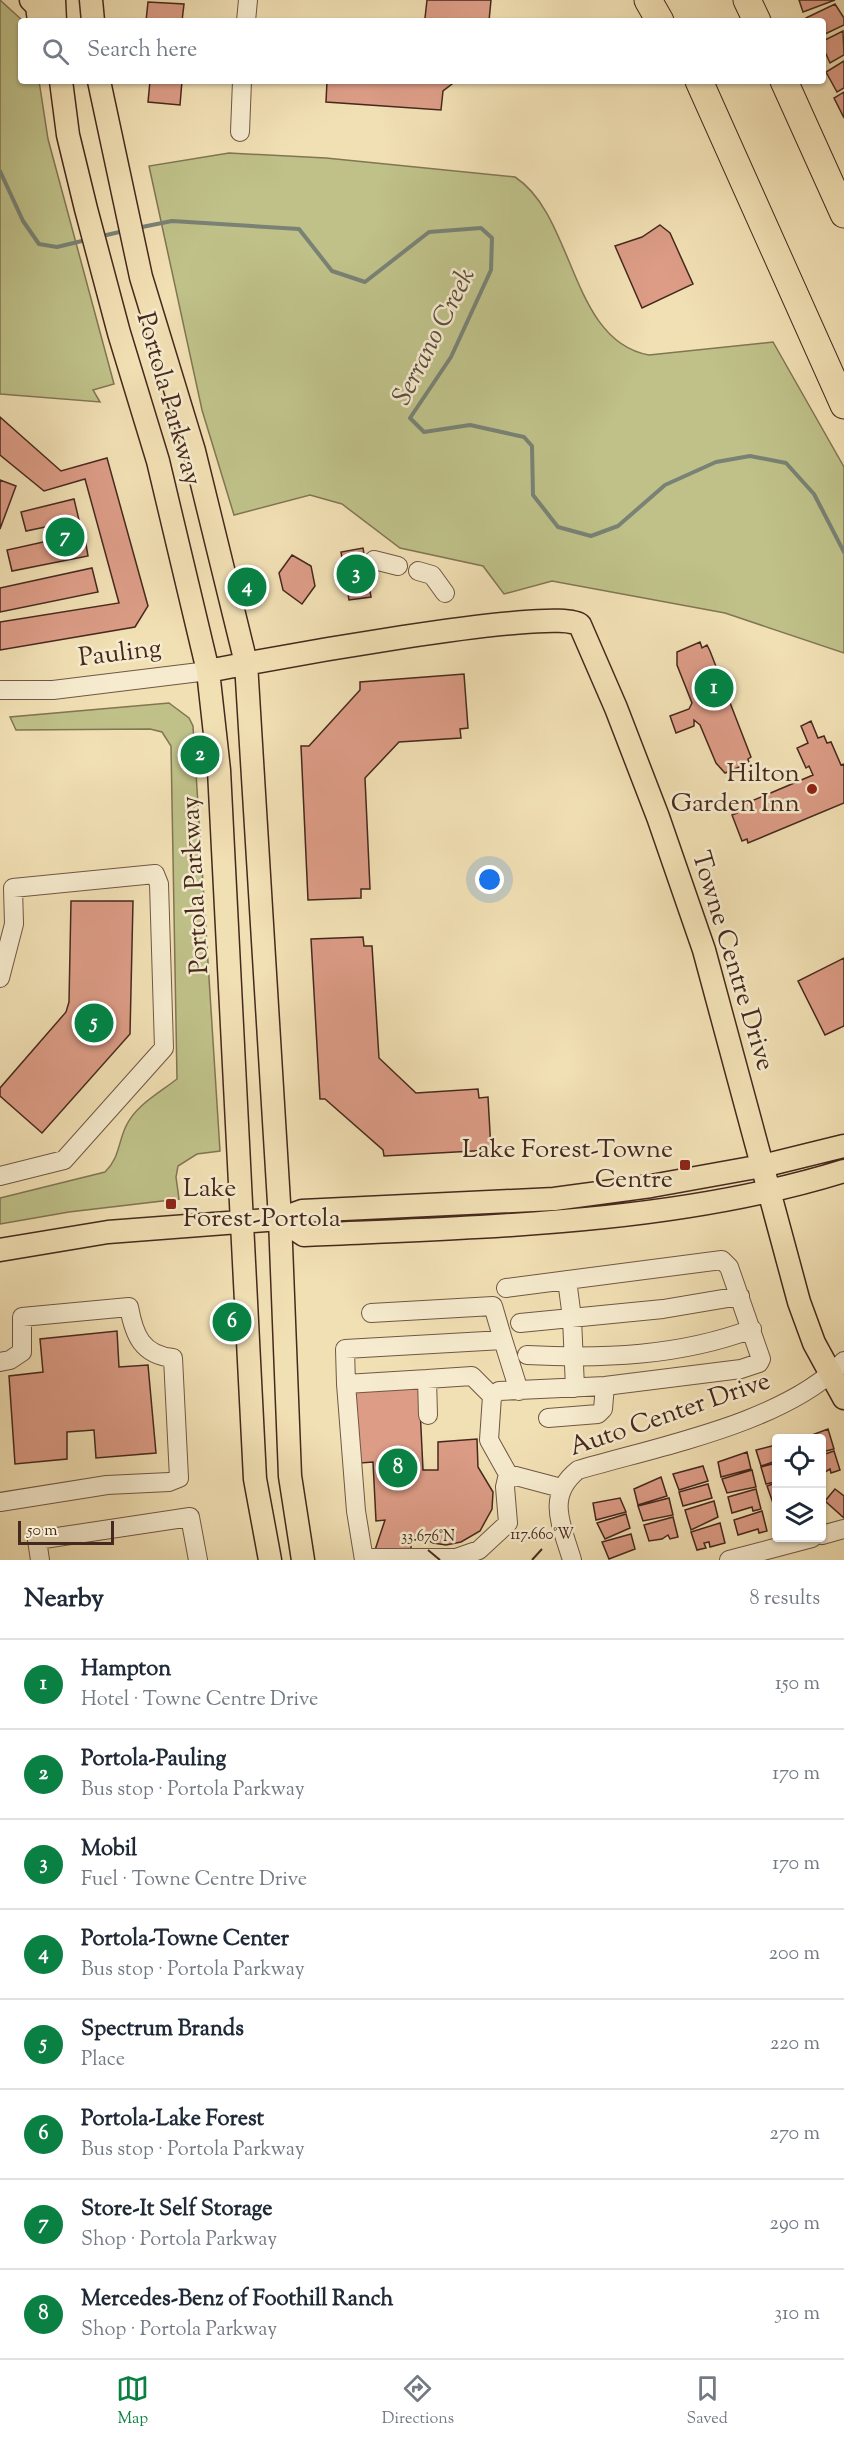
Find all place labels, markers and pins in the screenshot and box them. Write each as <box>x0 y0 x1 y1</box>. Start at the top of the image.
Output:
pin: 7 <box>46 514 84 560</box>
pin: 3 <box>336 552 376 596</box>
pin: 4 <box>228 564 266 610</box>
pin: 1 <box>694 666 734 710</box>
pin: 2 <box>180 732 220 777</box>
place label: Hilton Garden Inn <box>671 756 800 823</box>
marker: Hilton Garden Inn <box>805 782 819 796</box>
pin: 5 <box>74 1000 113 1046</box>
place label: Lake Forest-Towne Centre <box>462 1132 673 1199</box>
marker: Lake Forest-Towne Centre <box>678 1158 692 1172</box>
place label: Lake Forest-Portola <box>183 1171 341 1238</box>
marker: Lake Forest-Portola <box>164 1197 178 1211</box>
pin: 6 <box>212 1300 252 1344</box>
pin: 8 <box>378 1446 418 1490</box>

